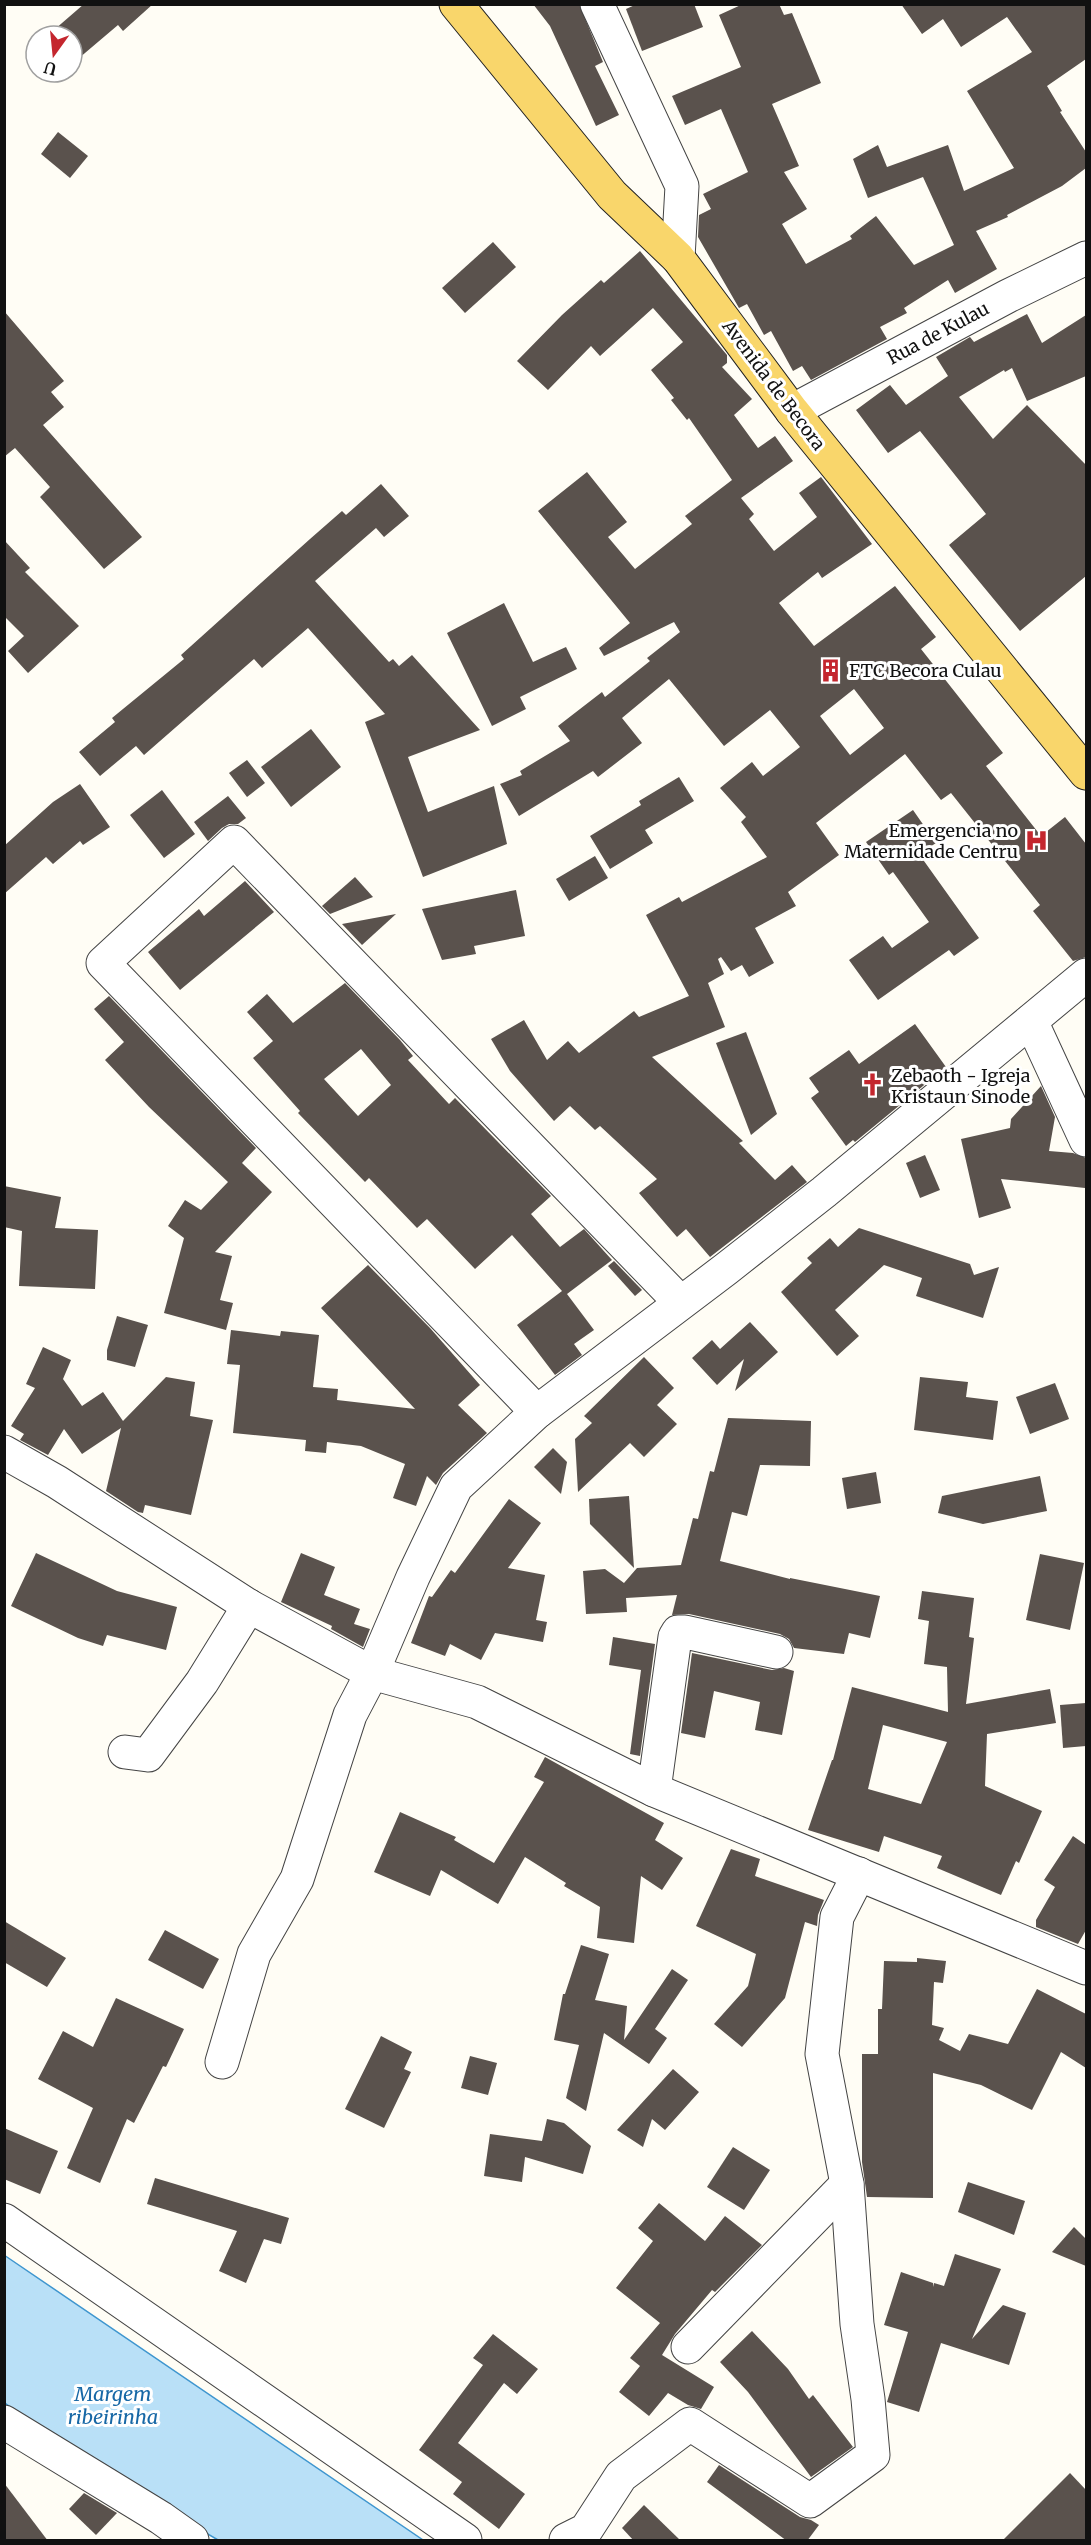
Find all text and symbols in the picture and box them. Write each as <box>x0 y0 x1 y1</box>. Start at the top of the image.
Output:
north arrow <box>24 24 84 84</box>
text: U <box>42 57 58 80</box>
street label: Rua de Kulau <box>883 297 993 369</box>
street label: Avenida de Becora <box>717 314 831 455</box>
building icon: FTC Becora Culau <box>818 657 844 683</box>
place label: FTC Becora Culau <box>849 659 1002 682</box>
place label: Emergencia no Maternidade Centru <box>844 819 1018 863</box>
hospital icon: Emergencia no Maternidade Centru <box>1023 827 1049 853</box>
place label: Zebaoth - Igreja Kristaun Sinode <box>891 1064 1031 1108</box>
church icon: Zebaoth - Igreja Kristaun Sinode <box>860 1072 886 1098</box>
water label: Margem ribeirinha <box>68 2381 158 2429</box>

